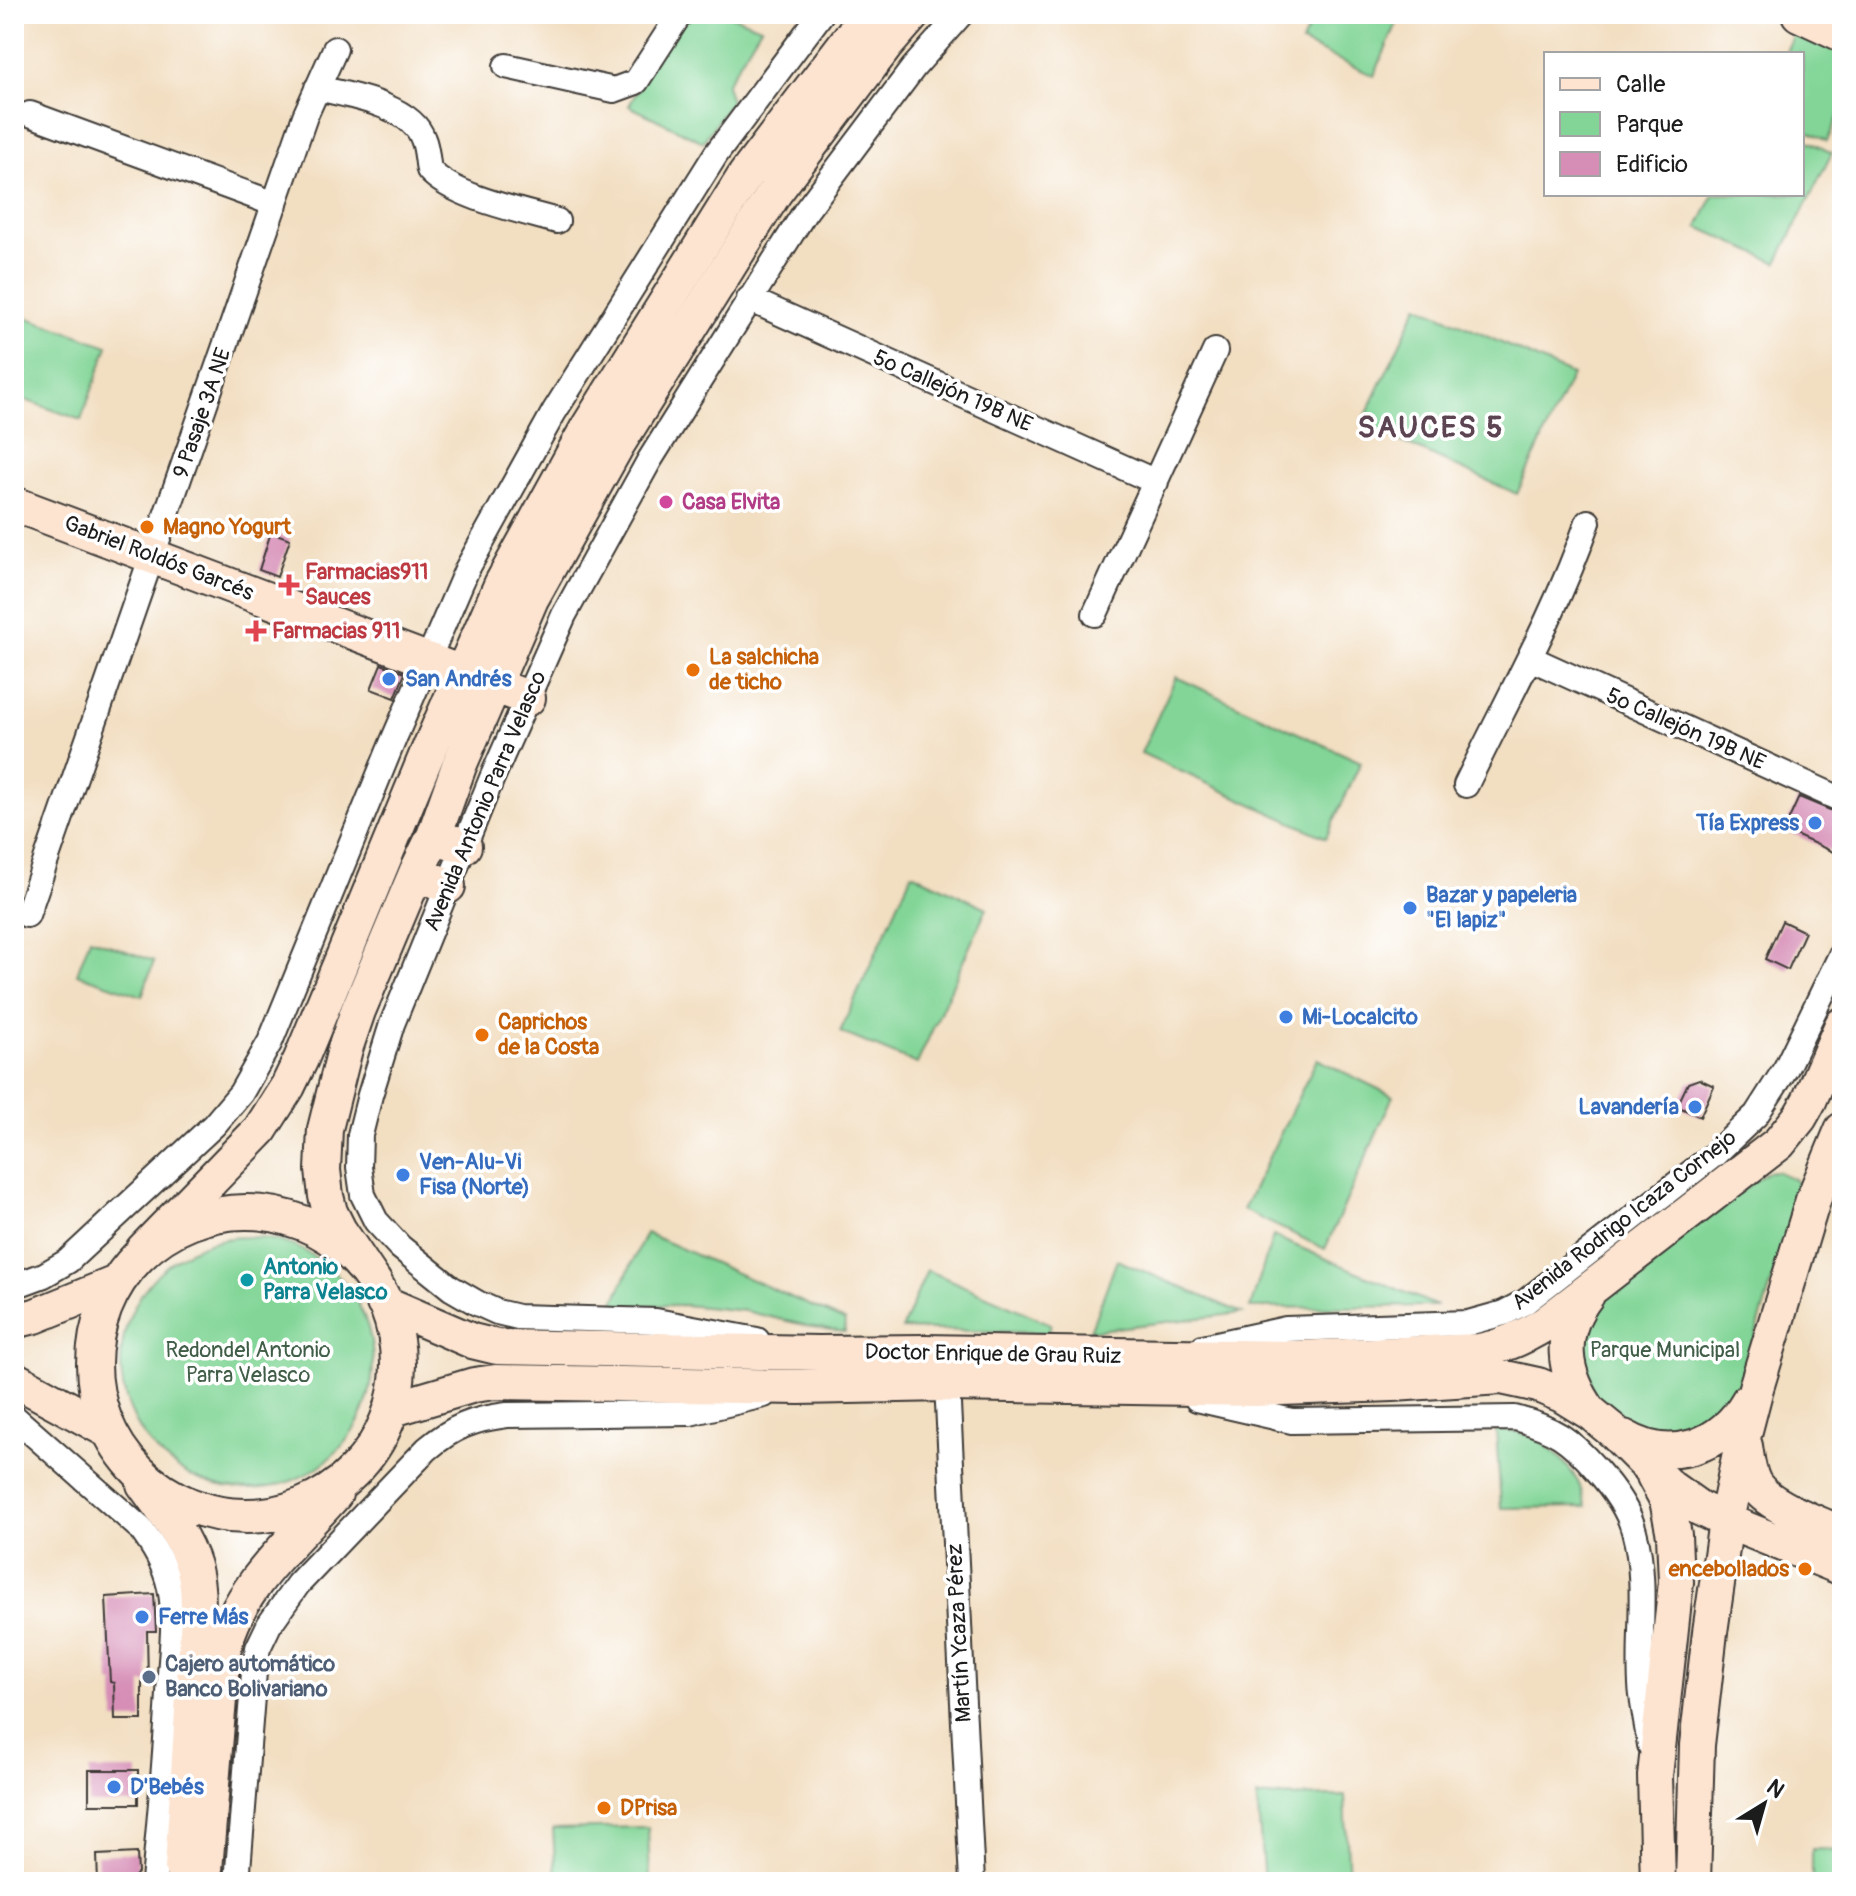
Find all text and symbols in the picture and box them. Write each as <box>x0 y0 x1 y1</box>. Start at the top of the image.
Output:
legend <box>1544 52 1804 196</box>
text: Calle <box>1616 70 1665 99</box>
text: Parque <box>1616 110 1683 139</box>
text: Edificio <box>1616 150 1688 179</box>
street label: 5º Callejón 19B NE <box>869 343 1037 439</box>
street label: 9 Pasaje 3A NE <box>167 344 237 482</box>
district label: SAUCES 5 <box>1357 409 1505 446</box>
place label: Casa Elvita <box>682 488 780 516</box>
marker: Casa Elvita <box>657 493 675 511</box>
street label: Gabriel Roldós Garcés <box>60 509 258 607</box>
place label: Magno Yogurt <box>163 513 292 541</box>
marker: Magno Yogurt <box>138 518 156 536</box>
place label: Farmacias911 Sauces <box>305 558 428 611</box>
marker: Farmacias911 Sauces <box>280 576 298 594</box>
place label: Farmacias 911 <box>272 617 400 645</box>
marker: Farmacias 911 <box>247 622 265 640</box>
place label: La salchicha de ticho <box>709 643 819 696</box>
marker: La salchicha de ticho <box>684 661 702 679</box>
place label: San Andrés <box>405 665 512 693</box>
street label: Avenida Antonio Parra Velasco <box>417 667 553 935</box>
marker: San Andrés <box>380 670 398 688</box>
street label: 5º Callejón 19B NE <box>1602 681 1770 777</box>
place label: Tía Express <box>1695 809 1799 837</box>
marker: Tía Express <box>1806 814 1824 832</box>
place label: Bazar y papeleria "El lapiz" <box>1426 881 1577 934</box>
marker: Bazar y papeleria "El lapiz" <box>1401 899 1419 917</box>
place label: Mi-Localcito <box>1302 1003 1418 1031</box>
place label: Caprichos de la Costa <box>498 1008 599 1061</box>
marker: Mi-Localcito <box>1277 1008 1295 1026</box>
marker: Caprichos de la Costa <box>473 1026 491 1044</box>
place label: Lavandería <box>1578 1093 1679 1121</box>
marker: Lavandería <box>1686 1098 1704 1116</box>
street label: Avenida Rodrigo Icaza Cornejo <box>1506 1123 1742 1316</box>
place label: Ven-Alu-Vi Fisa (Norte) <box>419 1148 530 1201</box>
marker: Ven-Alu-Vi Fisa (Norte) <box>394 1166 412 1184</box>
place label: Antonio Parra Velasco <box>263 1253 388 1306</box>
marker: Antonio Parra Velasco <box>238 1271 256 1289</box>
park label: Redondel Antonio Parra Velasco <box>166 1336 331 1389</box>
park label: Parque Municipal <box>1590 1336 1740 1364</box>
street label: Doctor Enrique de Grau Ruiz <box>864 1338 1122 1370</box>
street label: Martín Ycaza Pérez <box>940 1543 978 1723</box>
place label: encebollados <box>1668 1555 1789 1583</box>
marker: encebollados <box>1796 1560 1814 1578</box>
place label: Ferre Más <box>158 1603 248 1631</box>
marker: Ferre Más <box>133 1608 151 1626</box>
place label: Cajero automático Banco Bolivariano <box>165 1650 335 1703</box>
marker: Cajero automático Banco Bolivariano <box>140 1668 158 1686</box>
north arrow <box>1724 1764 1804 1844</box>
place label: D'Bebés <box>130 1773 204 1801</box>
text: N <box>1761 1773 1790 1805</box>
marker: D'Bebés <box>105 1778 123 1796</box>
place label: DPrisa <box>620 1794 677 1822</box>
marker: DPrisa <box>595 1799 613 1817</box>

